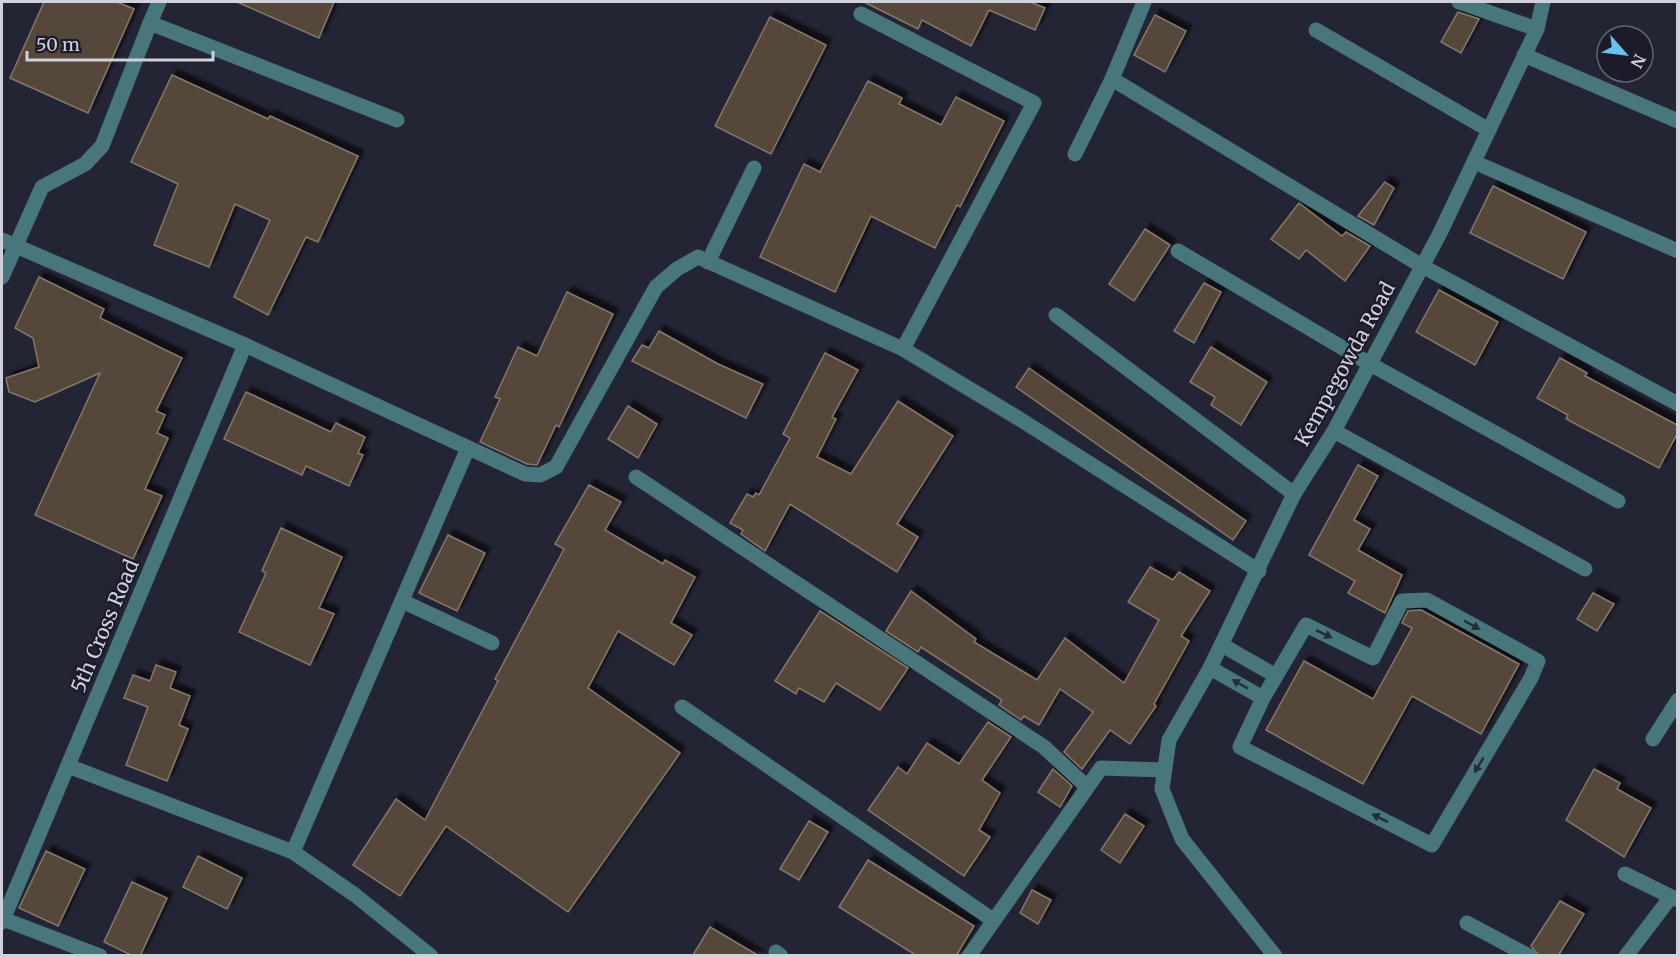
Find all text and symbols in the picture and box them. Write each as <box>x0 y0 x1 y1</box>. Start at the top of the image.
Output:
scale bar <box>27 24 213 62</box>
north arrow <box>1595 24 1655 84</box>
text: 50 m <box>36 33 80 56</box>
text: N <box>1626 51 1650 72</box>
street label: Kempegowda Road <box>1289 277 1400 450</box>
street label: 5th Cross Road <box>65 555 144 696</box>
one-way arrow <box>1464 620 1480 631</box>
one-way arrow <box>1316 629 1333 638</box>
one-way arrow <box>1232 679 1248 690</box>
one-way arrow <box>1474 757 1485 773</box>
one-way arrow <box>1371 814 1388 823</box>

